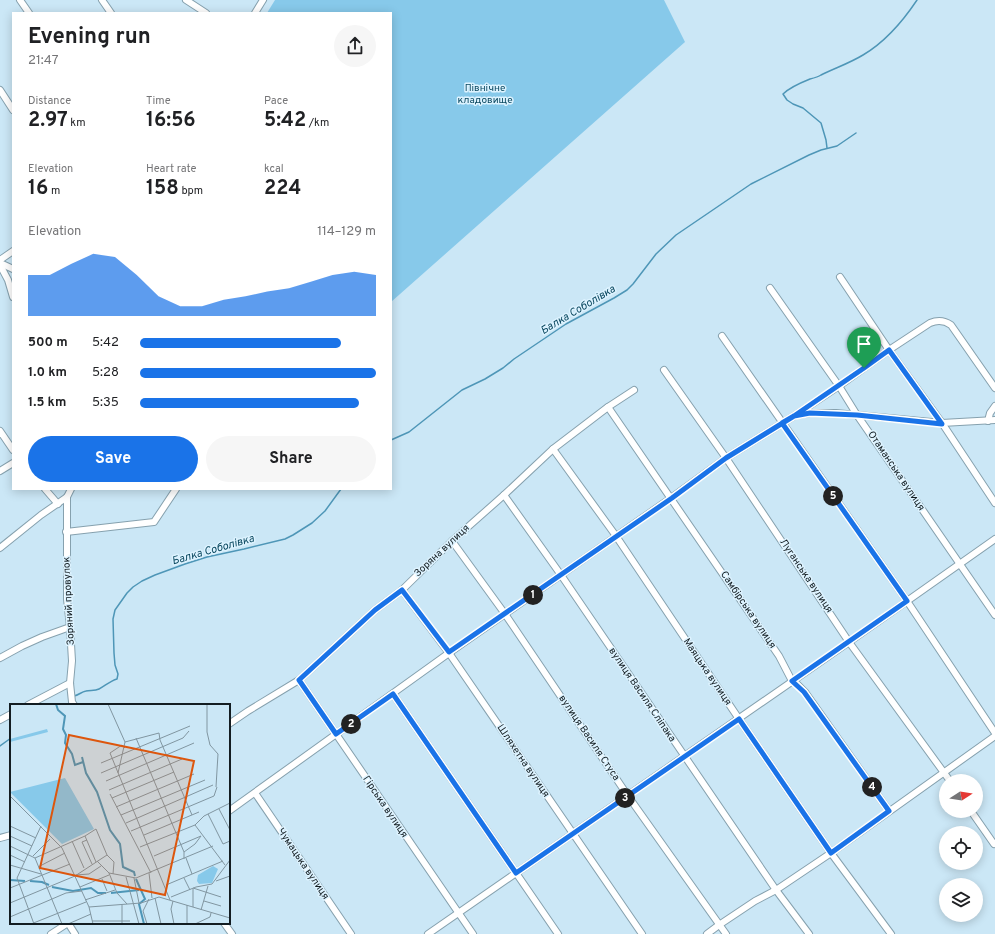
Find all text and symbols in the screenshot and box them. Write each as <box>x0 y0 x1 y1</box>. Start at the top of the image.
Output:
text: Evening run <box>28 24 151 51</box>
button: share <box>334 25 376 67</box>
text: 21:47 <box>28 53 58 69</box>
park label: Північне кладовище <box>457 82 513 107</box>
text: Distance <box>28 94 71 108</box>
text: Time <box>146 94 171 108</box>
text: Pace <box>264 94 288 108</box>
text: 2.97 <box>28 108 68 134</box>
text: 16:56 <box>146 108 196 134</box>
text: 5:42 <box>264 108 306 134</box>
text: km <box>68 116 86 130</box>
text: /km <box>306 116 329 130</box>
text: Elevation <box>28 162 73 176</box>
text: Heart rate <box>146 162 196 176</box>
text: kcal <box>264 162 284 176</box>
text: 16 <box>28 176 48 202</box>
text: 158 <box>146 176 179 202</box>
text: 224 <box>264 176 301 202</box>
text: m <box>48 184 60 198</box>
text: bpm <box>179 184 203 198</box>
text: Elevation <box>28 224 81 240</box>
text: 114–129 m <box>317 224 376 240</box>
water label: Балка Соболівка <box>538 282 618 338</box>
pin <box>847 327 881 368</box>
icon: arrive <box>853 333 875 355</box>
text: 500 m <box>28 335 68 351</box>
text: 5:42 <box>92 335 119 351</box>
text: 1.0 km <box>28 365 67 381</box>
text: 5:28 <box>92 365 119 381</box>
text: 1.5 km <box>28 395 66 411</box>
text: 5:35 <box>92 395 119 411</box>
street label: Отаманська вулиця <box>864 429 928 513</box>
button: Save <box>28 436 198 482</box>
button: Share <box>206 436 376 482</box>
pin: 5 <box>823 486 843 506</box>
text: 5 <box>830 489 836 503</box>
street label: Зоряна вулиця <box>412 522 472 580</box>
water label: Балка Соболівка <box>170 531 256 568</box>
street label: Луганська вулиця <box>776 536 836 616</box>
street label: Зоряний провулок <box>60 556 78 646</box>
street label: Самбірська вулиця <box>717 569 779 651</box>
pin: 1 <box>523 585 543 605</box>
text: 1 <box>531 588 535 602</box>
street label: Маяцька вулиця <box>680 636 734 708</box>
street label: вулиця Василя Сліпака <box>606 645 678 745</box>
street label: вулиця Василя Стуса <box>556 693 622 783</box>
inset map <box>10 704 230 924</box>
pin: 2 <box>341 714 361 734</box>
text: 2 <box>348 717 354 731</box>
street label: Шляхетна вулиця <box>494 722 552 800</box>
street label: Гірська вулиця <box>359 774 411 840</box>
north arrow <box>939 774 983 818</box>
map controls <box>939 774 983 922</box>
pin: 4 <box>862 777 882 797</box>
text: 4 <box>868 780 876 794</box>
pin: 3 <box>615 788 635 808</box>
text: 3 <box>622 791 628 805</box>
street label: Чумацька вулиця <box>274 826 332 902</box>
button: locate <box>939 826 983 870</box>
button: layers <box>939 878 983 922</box>

